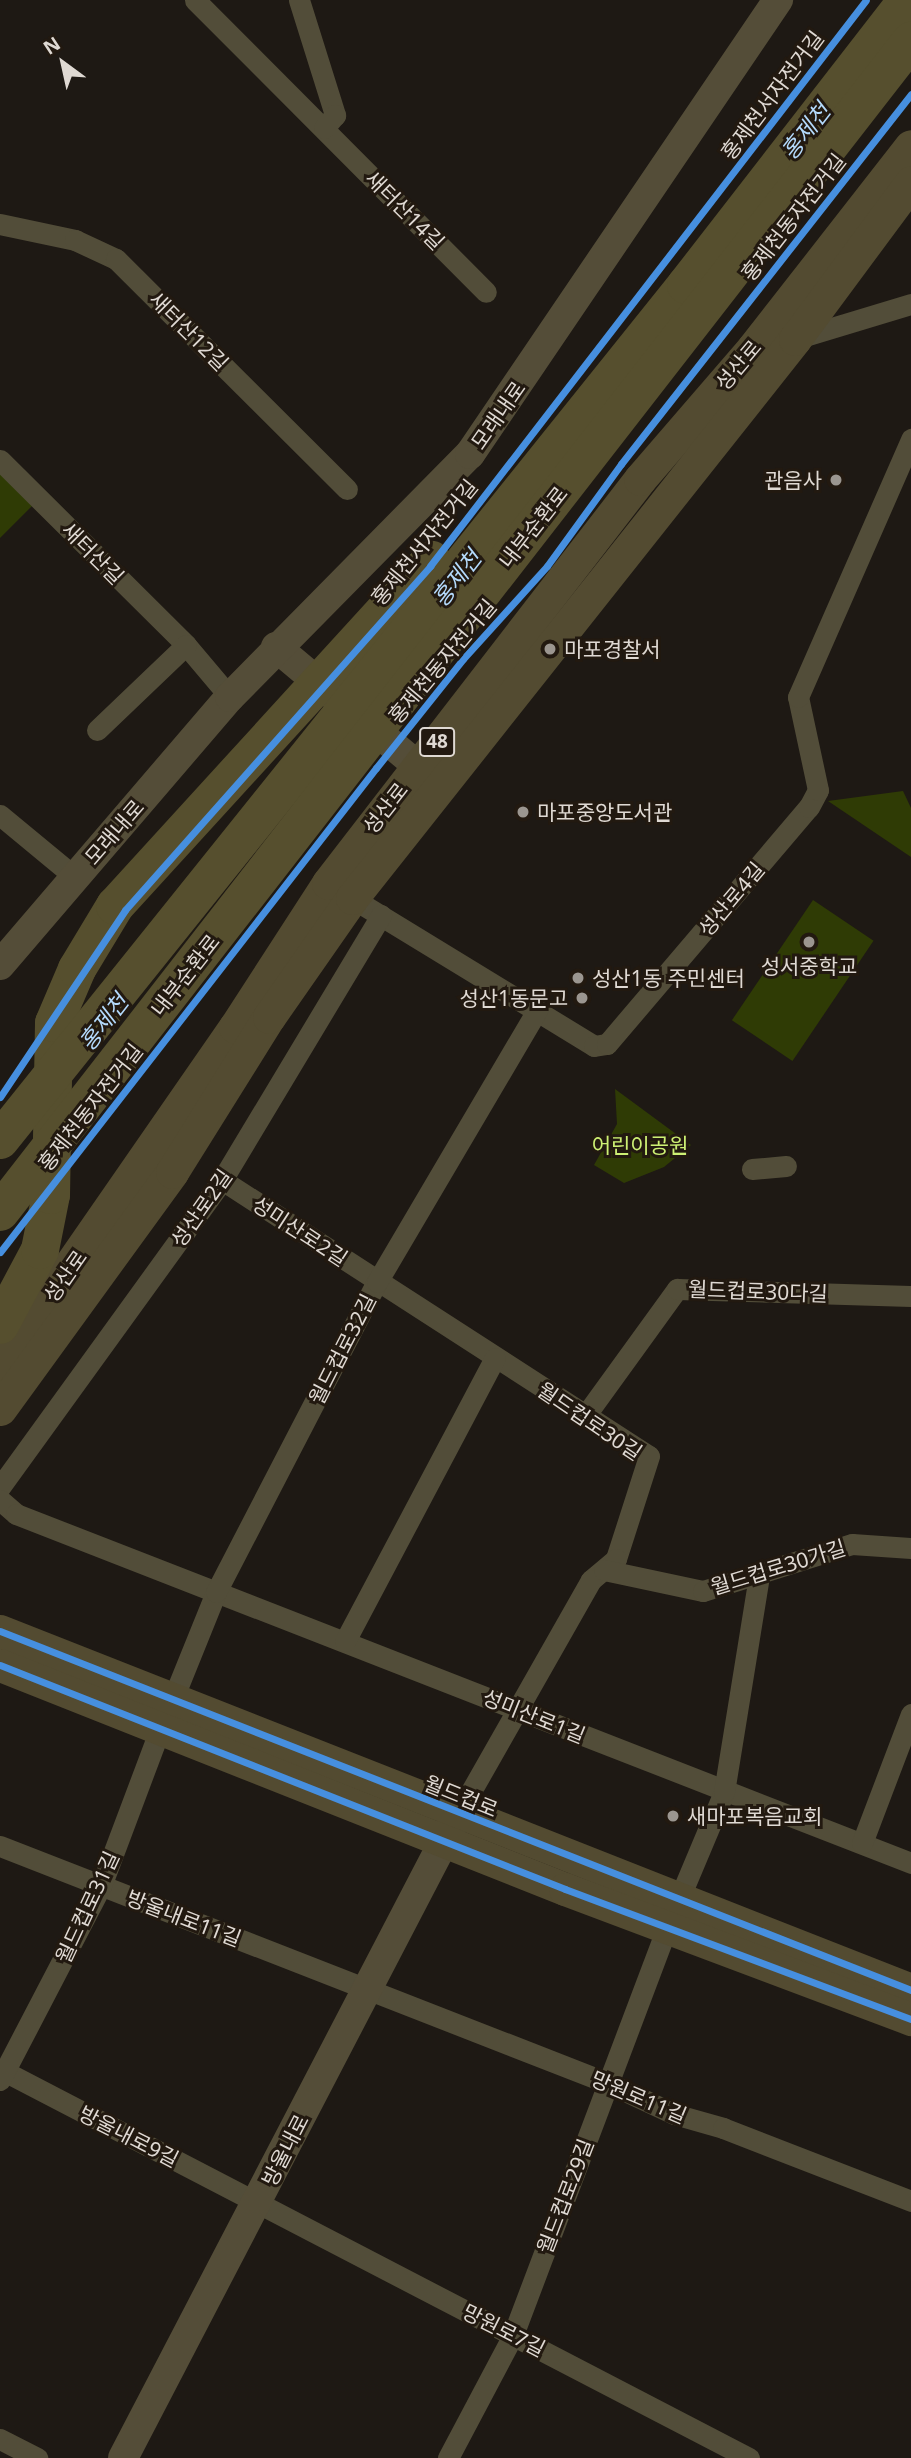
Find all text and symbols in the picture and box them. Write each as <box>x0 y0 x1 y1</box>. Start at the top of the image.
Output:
street label: 홍제천서자전거길 <box>715 26 829 164</box>
north arrow <box>28 28 98 98</box>
text: N <box>38 30 65 61</box>
water label: 홍제천 <box>775 97 835 165</box>
street label: 홍제천동자전거길 <box>735 148 851 286</box>
street label: 새터산14길 <box>360 165 450 255</box>
street label: 새터산12길 <box>144 286 234 376</box>
street label: 성산로 <box>710 335 766 395</box>
street label: 모래내로 <box>466 376 530 454</box>
place label: 관음사 <box>764 467 822 493</box>
marker: 관음사 <box>828 472 844 488</box>
street label: 홍제천서자전거길 <box>366 474 482 610</box>
street label: 내부순환로 <box>493 481 573 573</box>
street label: 새터산길 <box>57 517 129 589</box>
water label: 홍제천 <box>426 544 486 612</box>
street label: 홍제천동자전거길 <box>383 594 501 728</box>
place label: 마포경찰서 <box>564 636 661 662</box>
marker: 마포경찰서 <box>542 641 558 657</box>
road number: 48 <box>418 726 456 758</box>
street label: 성산로 <box>357 777 413 839</box>
street label: 모래내로 <box>79 795 149 869</box>
place label: 마포중앙도서관 <box>537 799 672 825</box>
marker: 마포중앙도서관 <box>515 804 531 820</box>
street label: 성산로4길 <box>693 857 769 941</box>
street label: 내부순환로 <box>145 929 225 1021</box>
marker: 성서중학교 <box>801 934 817 950</box>
place label: 성서중학교 <box>761 953 857 979</box>
place label: 성산1동 주민센터 <box>592 965 745 991</box>
marker: 성산1동 주민센터 <box>570 970 586 986</box>
place label: 성산1동문고 <box>459 985 568 1011</box>
water label: 홍제천 <box>73 988 133 1056</box>
marker: 성산1동문고 <box>574 990 590 1006</box>
street label: 홍제천동자전거길 <box>32 1038 148 1176</box>
park label: 어린이공원 <box>592 1132 688 1158</box>
street label: 성산로2길 <box>165 1164 237 1252</box>
street label: 성미산로2길 <box>248 1191 352 1271</box>
street label: 성산로 <box>38 1245 92 1307</box>
street label: 월드컵로30다길 <box>688 1276 828 1306</box>
street label: 월드컵로32길 <box>303 1290 381 1408</box>
street label: 월드컵로30길 <box>533 1377 647 1465</box>
street label: 월드컵로30가길 <box>707 1534 849 1600</box>
street label: 성미산로1길 <box>479 1684 589 1748</box>
street label: 월드컵로 <box>420 1770 502 1822</box>
place label: 새마포복음교회 <box>687 1803 822 1829</box>
marker: 새마포복음교회 <box>665 1808 681 1824</box>
street label: 월드컵로31길 <box>50 1847 124 1967</box>
street label: 방울내로11길 <box>123 1885 245 1951</box>
street label: 망원로11길 <box>587 2066 691 2128</box>
street label: 방울내로9길 <box>75 2100 183 2172</box>
street label: 방울내로 <box>256 2110 314 2190</box>
street label: 월드컵로29길 <box>532 2135 598 2257</box>
street label: 망원로7길 <box>458 2299 550 2361</box>

